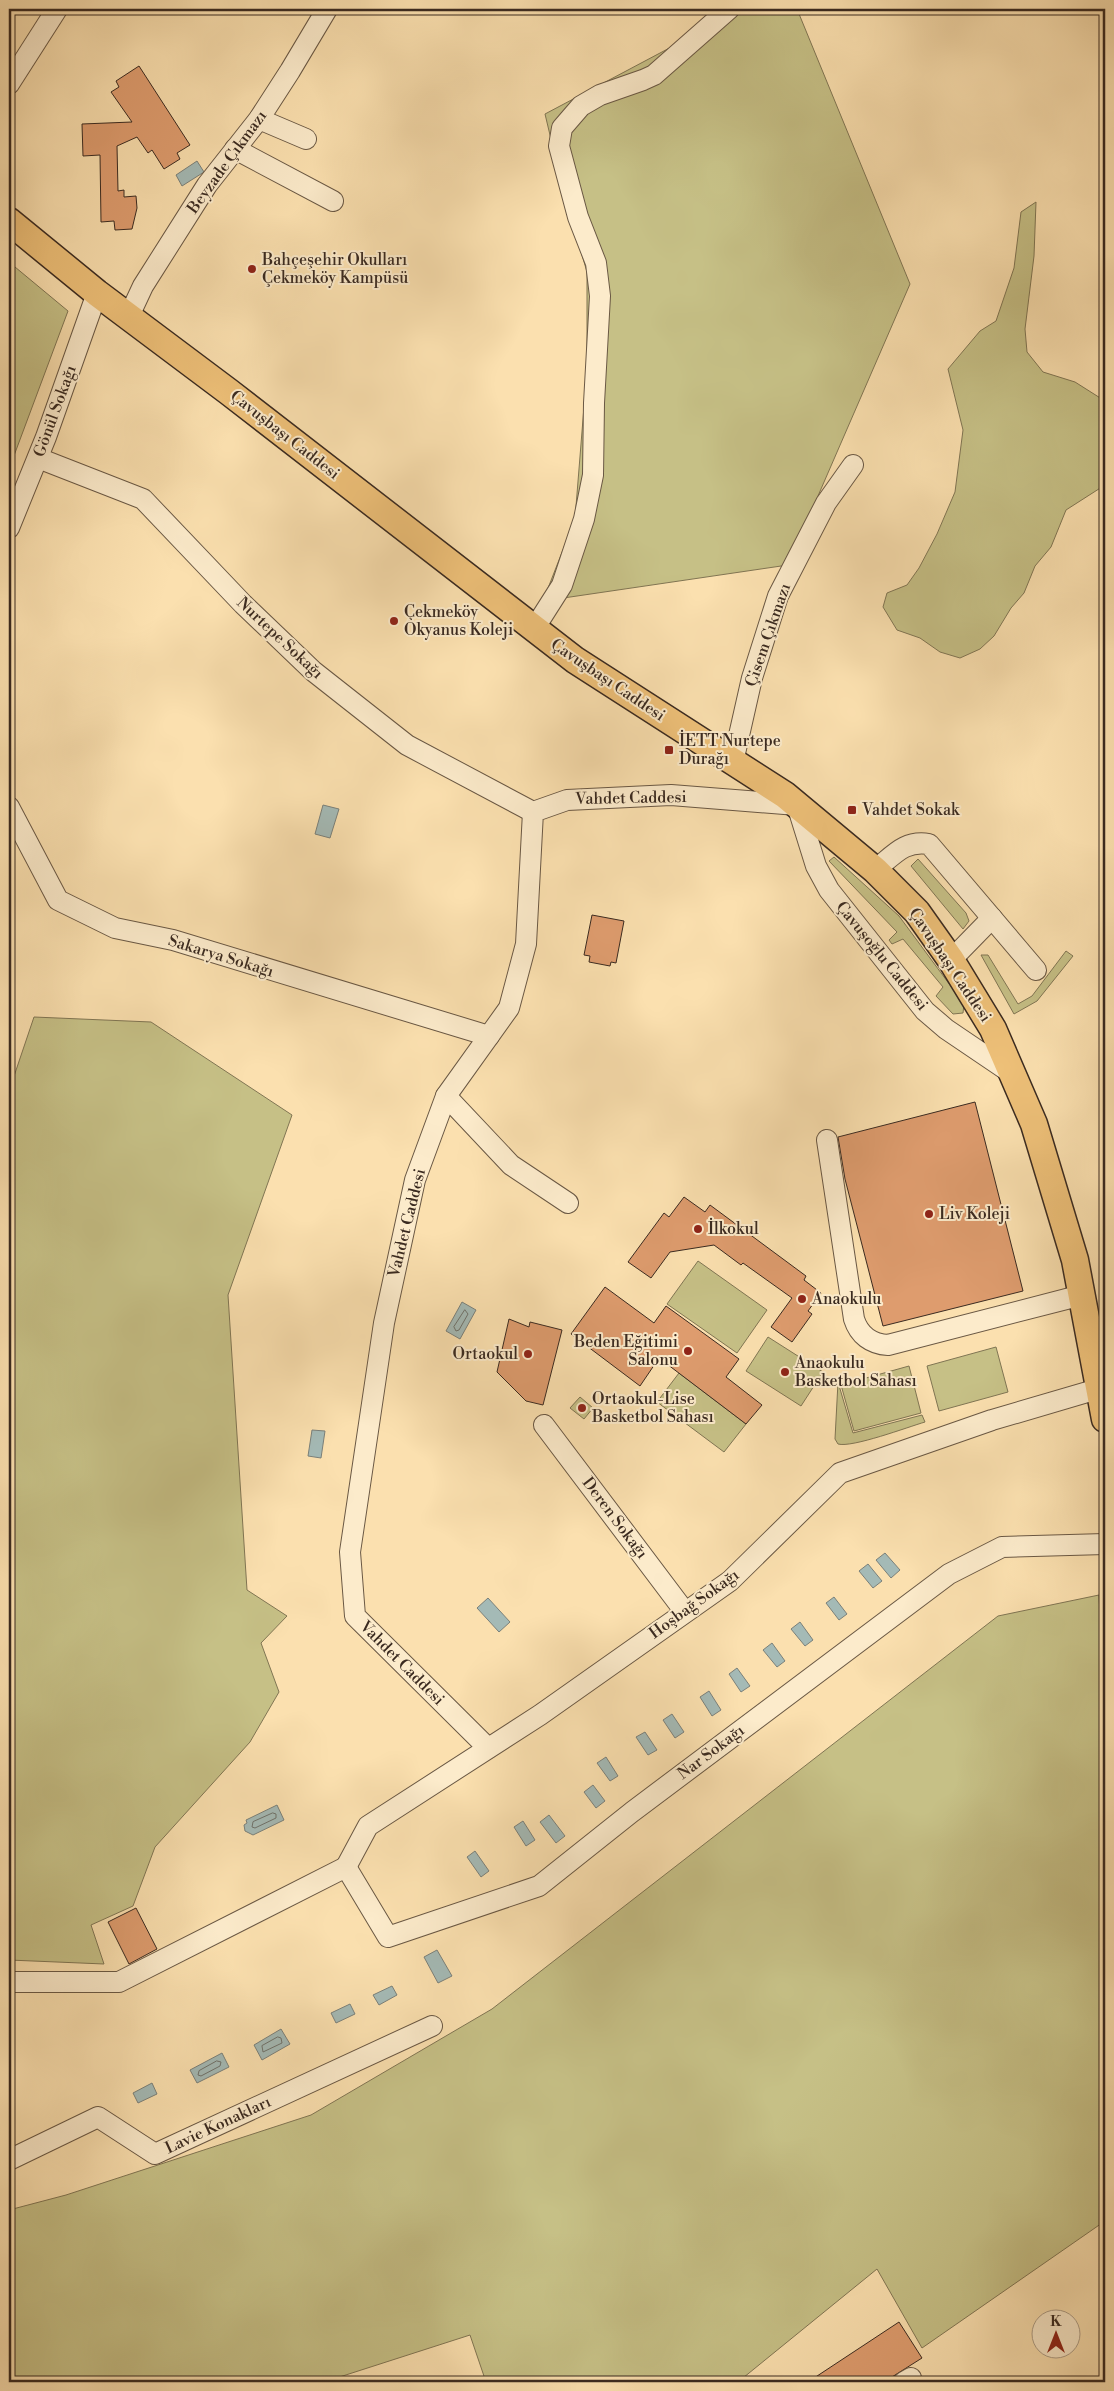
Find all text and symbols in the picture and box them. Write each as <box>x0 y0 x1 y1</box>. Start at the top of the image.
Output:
street label: Beyzade Çıkmazı <box>182 106 271 218</box>
place label: Bahçeşehir Okulları Çekmeköy Kampüsü <box>261 250 408 288</box>
marker: Bahçeşehir Okulları Çekmeköy Kampüsü <box>246 263 258 275</box>
street label: Gönül Sokağı <box>29 362 81 460</box>
street label: Çavuşbaşı Caddesi <box>226 386 344 484</box>
street label: Çisem Çıkmazı <box>741 581 795 689</box>
street label: Nurtepe Sokağı <box>233 593 327 683</box>
place label: Çekmeköy Okyanus Koleji <box>404 602 513 640</box>
marker: Çekmeköy Okyanus Koleji <box>388 615 400 627</box>
street label: Çavuşbaşı Caddesi <box>547 634 669 726</box>
place label: İETT Nurtepe Durağı <box>679 729 781 769</box>
marker: İETT Nurtepe Durağı <box>663 744 675 756</box>
street label: Vahdet Caddesi <box>574 787 687 809</box>
place label: Vahdet Sokak <box>861 800 961 820</box>
marker: Vahdet Sokak <box>846 804 858 816</box>
street label: Çavuşoğlu Caddesi <box>832 897 932 1015</box>
street label: Çavuşbaşı Caddesi <box>904 904 996 1026</box>
street label: Sakarya Sokağı <box>166 930 276 982</box>
street label: Vahdet Caddesi <box>384 1166 430 1280</box>
place label: Liv Koleji <box>939 1204 1010 1224</box>
marker: Liv Koleji <box>923 1208 935 1220</box>
place label: İlkokul <box>708 1217 759 1239</box>
marker: İlkokul <box>692 1223 704 1235</box>
place label: Anaokulu <box>811 1289 881 1309</box>
marker: Anaokulu <box>796 1293 808 1305</box>
place label: Beden Eğitimi Salonu <box>573 1332 678 1370</box>
place label: Ortaokul <box>452 1344 518 1364</box>
marker: Beden Eğitimi Salonu <box>682 1345 694 1357</box>
marker: Ortaokul <box>522 1348 534 1360</box>
place label: Anaokulu Basketbol Sahası <box>794 1353 917 1391</box>
marker: Anaokulu Basketbol Sahası <box>779 1366 791 1378</box>
place label: Ortaokul-Lise Basketbol Sahası <box>591 1389 714 1427</box>
marker: Ortaokul-Lise Basketbol Sahası <box>576 1402 588 1414</box>
street label: Deren Sokağı <box>578 1473 652 1563</box>
street label: Hoşbağ Sokağı <box>645 1565 743 1643</box>
street label: Vahdet Caddesi <box>355 1616 448 1709</box>
street label: Nar Sokağı <box>674 1720 748 1784</box>
street label: Lavie Konakları <box>162 2092 274 2158</box>
north arrow <box>1032 2308 1082 2358</box>
text: K <box>1050 2313 1062 2331</box>

